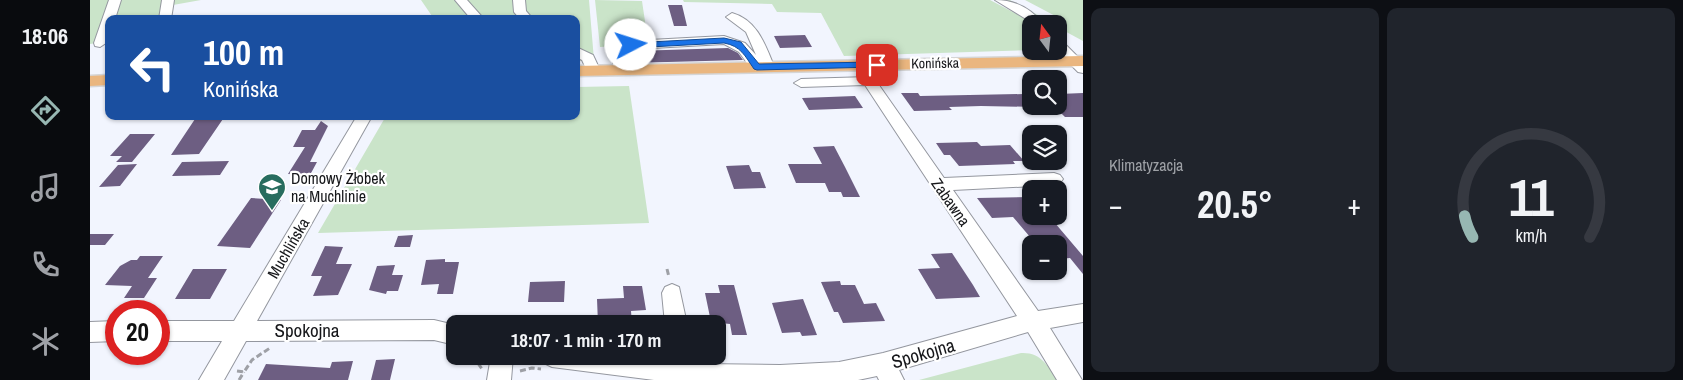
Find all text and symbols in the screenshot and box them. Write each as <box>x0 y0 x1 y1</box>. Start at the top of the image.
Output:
north arrow <box>1022 15 1068 60</box>
map controls <box>1022 15 1067 280</box>
position arrow <box>604 18 656 70</box>
text: 18:06 <box>22 21 68 51</box>
text: 100 m <box>203 29 284 76</box>
icon: left <box>120 35 185 100</box>
pin <box>856 44 898 86</box>
icon: arrive <box>863 51 891 79</box>
street label: Konińska <box>911 54 960 72</box>
button: search <box>1022 70 1067 115</box>
text: Konińska <box>203 74 278 104</box>
icon: directions <box>28 93 63 128</box>
button: layers <box>1022 125 1067 170</box>
text: Klimatyzacja <box>1109 154 1183 176</box>
text: 11 <box>1508 162 1554 232</box>
place label: Domowy Żłobek na Muchlinie <box>291 167 385 207</box>
icon: music <box>28 170 63 205</box>
school or university icon: Domowy Żłobek na Muchlinie <box>257 172 287 211</box>
street label: Zabawna <box>927 174 976 231</box>
text: 20.5° <box>1197 179 1273 230</box>
button: + <box>1022 180 1067 225</box>
text: − <box>1109 186 1122 224</box>
text: + <box>1348 186 1361 224</box>
street label: Muchlińska <box>262 213 314 282</box>
text: km/h <box>1515 224 1547 248</box>
button: − <box>1022 235 1067 280</box>
icon: phone <box>28 247 63 282</box>
speed limit sign: 20 <box>105 300 170 365</box>
street label: Spokojna <box>275 317 340 343</box>
icon: climate <box>28 324 63 359</box>
text: 18:07 · 1 min · 170 m <box>511 327 661 353</box>
street label: Spokojna <box>888 331 958 374</box>

